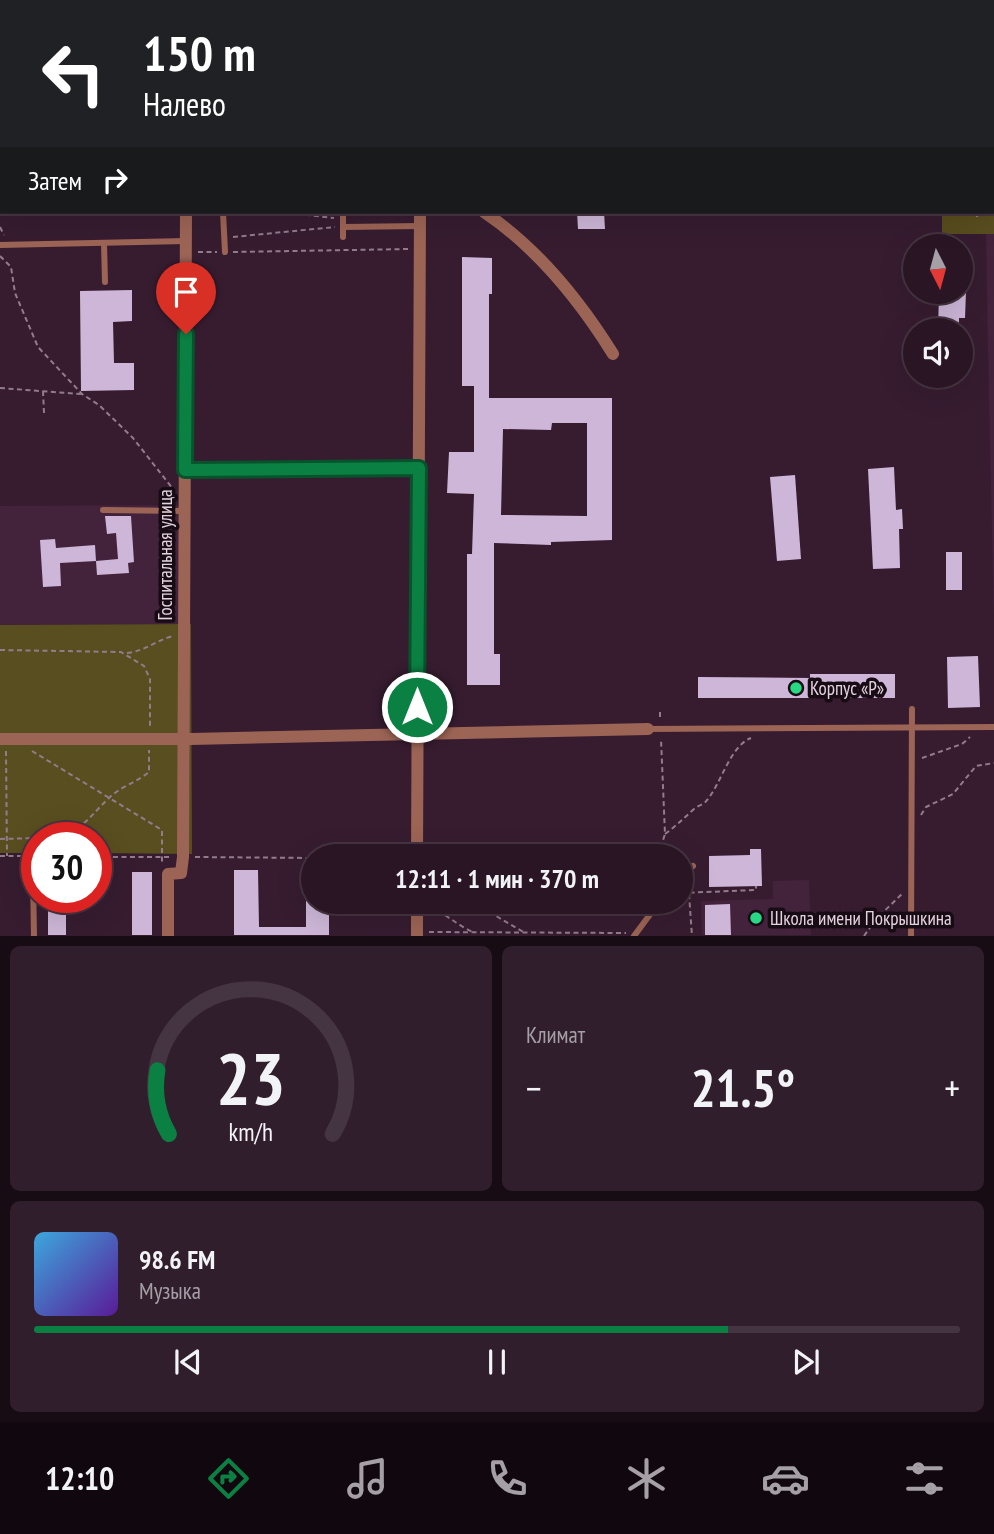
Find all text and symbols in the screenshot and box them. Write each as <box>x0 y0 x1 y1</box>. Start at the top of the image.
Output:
text: 150 m <box>143 21 256 85</box>
icon: left <box>28 28 119 119</box>
text: Налево <box>143 83 226 125</box>
icon: right <box>96 161 134 199</box>
text: Затем <box>28 164 82 197</box>
north arrow <box>903 234 973 304</box>
map controls <box>903 234 973 388</box>
pin <box>156 262 216 334</box>
icon: arrive <box>167 273 205 311</box>
button: sound <box>903 318 973 388</box>
street label: Госпитальная улица <box>153 489 177 621</box>
position arrow <box>380 670 454 744</box>
place label: Корпус «Р» <box>810 676 884 700</box>
marker: Корпус «Р» <box>788 680 804 696</box>
speed limit sign: 30 <box>21 822 112 913</box>
text: 12:11 · 1 мин · 370 m <box>395 862 599 895</box>
place label: Школа имени Покрышкина <box>770 906 952 930</box>
marker: Школа имени Покрышкина <box>748 910 764 926</box>
text: Климат <box>526 1020 585 1049</box>
text: 23 <box>216 1031 286 1125</box>
text: 21.5° <box>691 1054 795 1121</box>
text: − <box>526 1063 542 1112</box>
text: + <box>944 1063 960 1112</box>
text: km/h <box>229 1116 273 1148</box>
text: 98.6 FM <box>139 1243 215 1276</box>
text: Музыка <box>139 1276 201 1305</box>
icon: previous <box>169 1343 207 1381</box>
icon: pause <box>478 1343 516 1381</box>
icon: next <box>787 1343 825 1381</box>
icon: directions <box>204 1454 253 1503</box>
icon: music <box>343 1454 392 1503</box>
icon: phone <box>483 1454 532 1503</box>
icon: climate <box>622 1454 671 1503</box>
icon: car <box>761 1454 810 1503</box>
icon: filters <box>900 1454 949 1503</box>
text: 12:10 <box>45 1457 114 1499</box>

